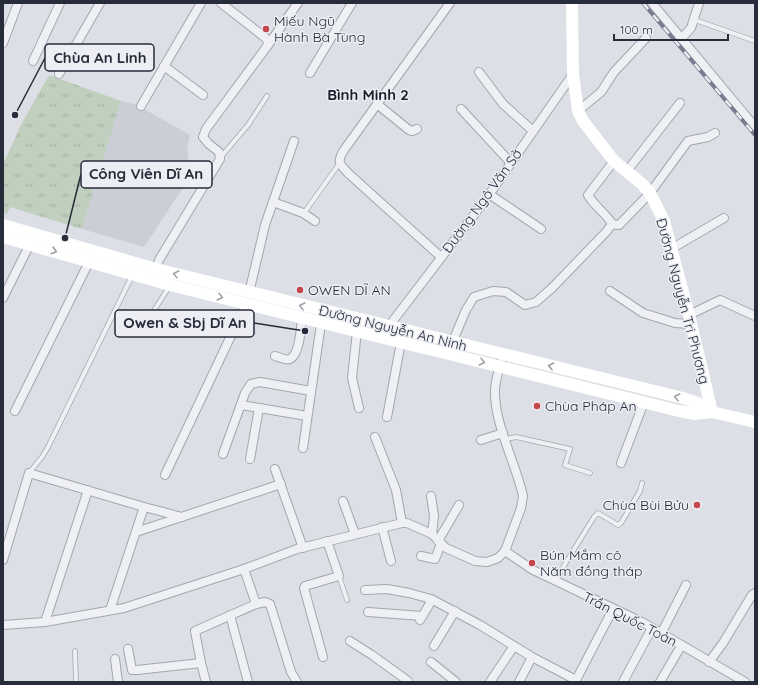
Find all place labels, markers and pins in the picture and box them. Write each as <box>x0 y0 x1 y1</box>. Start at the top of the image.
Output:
place label: Miếu Ngũ Hành Bà Tùng <box>274 12 365 46</box>
marker: Miếu Ngũ Hành Bà Tùng <box>261 24 271 34</box>
callout: Chùa An Linh <box>45 44 154 71</box>
callout: Công Viên Dĩ An <box>81 161 212 188</box>
place label: OWEN DĨ AN <box>308 281 391 299</box>
marker: OWEN DĨ AN <box>295 285 305 295</box>
callout: Owen & Sbj Dĩ An <box>115 310 254 337</box>
place label: Chùa Pháp An <box>545 397 637 415</box>
marker: Chùa Pháp An <box>532 401 542 411</box>
place label: Chùa Bùi Bửu <box>603 496 689 514</box>
marker: Chùa Bùi Bửu <box>692 500 702 510</box>
place label: Bún Mắm cô Năm đồng tháp <box>540 546 643 580</box>
marker: Bún Mắm cô Năm đồng tháp <box>527 558 537 568</box>

